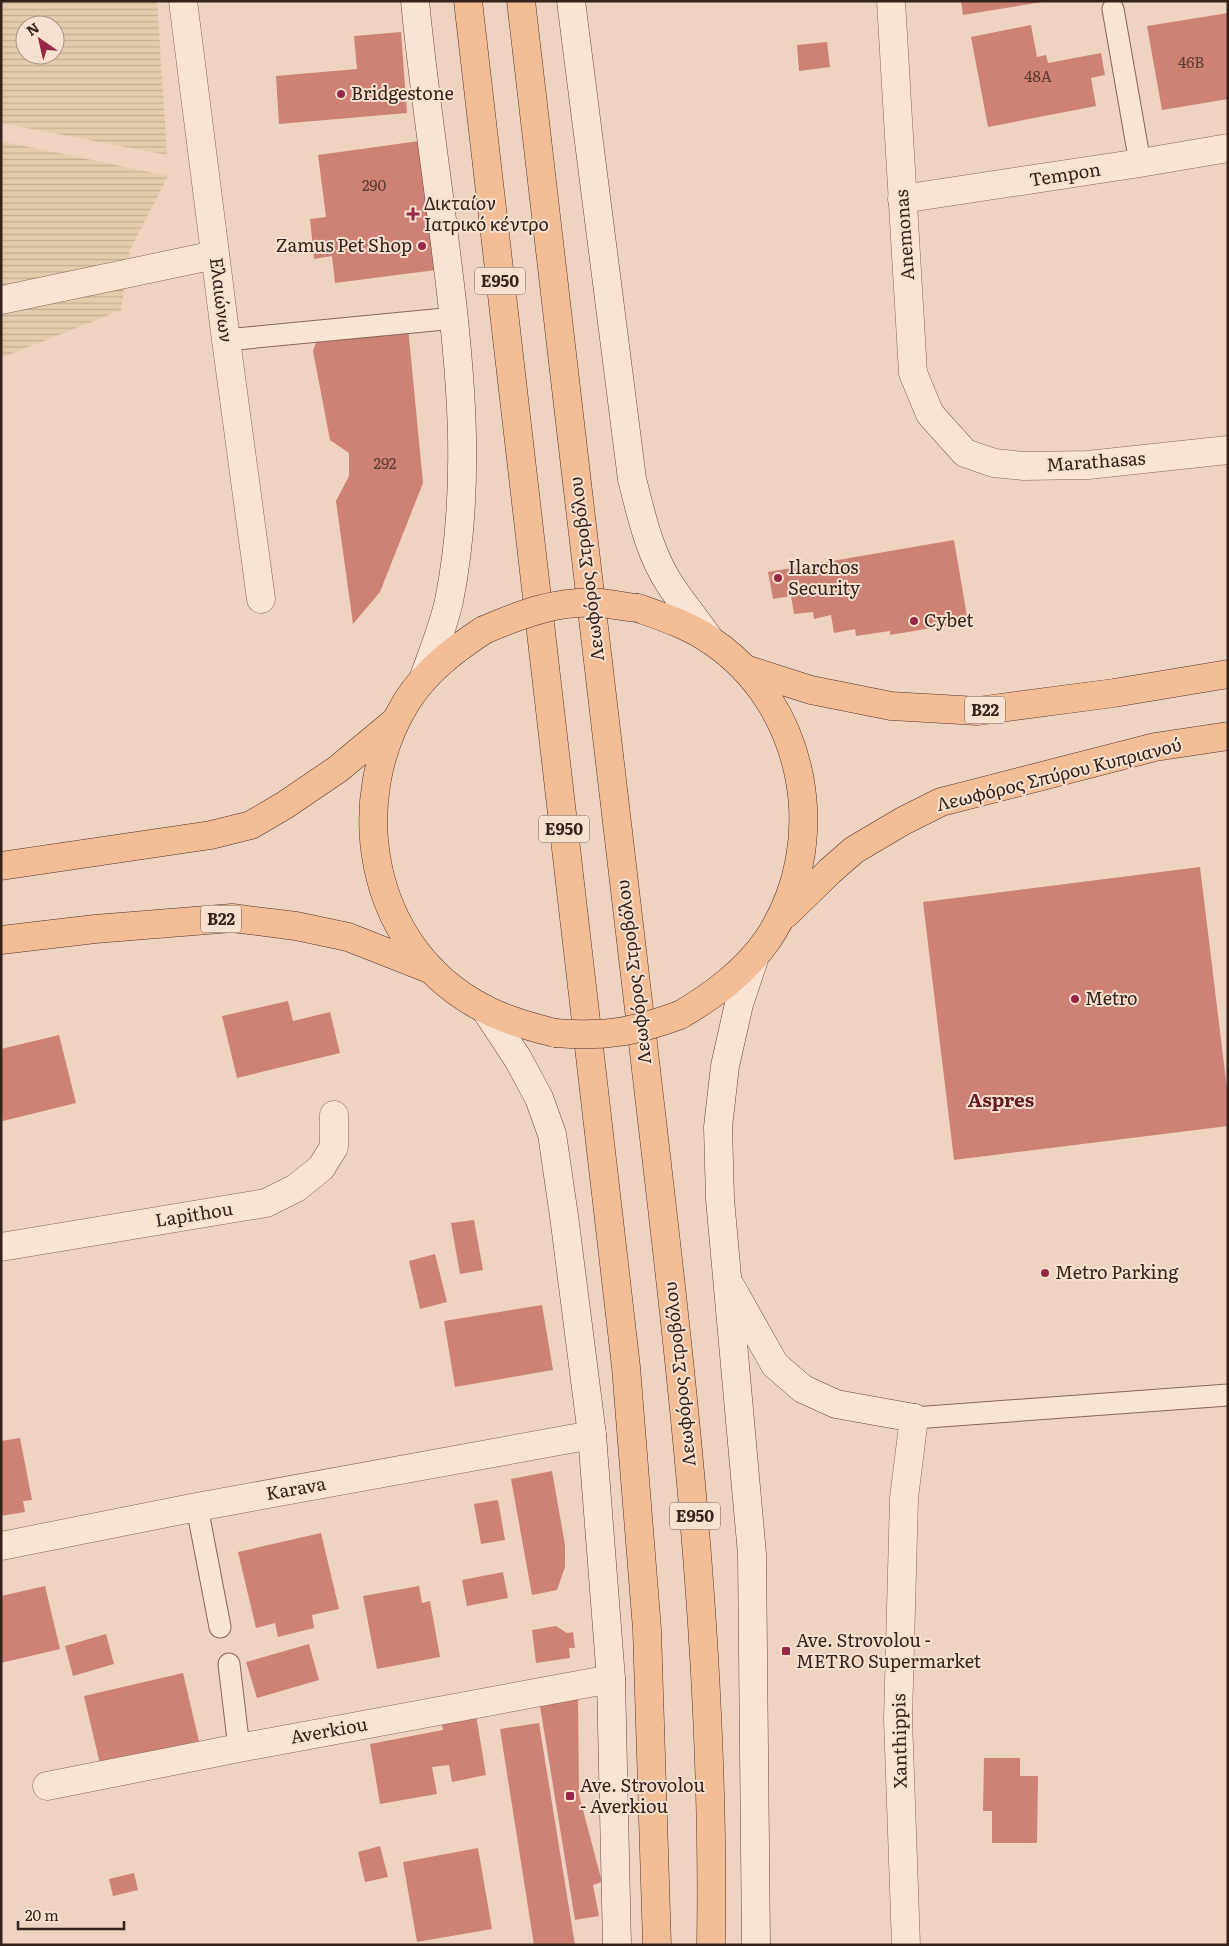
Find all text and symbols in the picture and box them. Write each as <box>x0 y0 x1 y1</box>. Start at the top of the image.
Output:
north arrow <box>15 15 65 65</box>
text: N <box>22 17 43 40</box>
house number: 46B <box>1178 50 1204 73</box>
house number: 48A <box>1024 64 1052 87</box>
place label: Bridgestone <box>351 79 454 106</box>
marker: Bridgestone <box>335 88 347 100</box>
street label: Tempon <box>1027 155 1102 192</box>
house number: 290 <box>362 173 386 196</box>
place label: Δικταίον Ιατρικό κέντρο <box>424 189 549 237</box>
street label: Anemonas <box>887 189 920 282</box>
marker: Δικταίον Ιατρικό κέντρο <box>406 207 420 221</box>
place label: Zamus Pet Shop <box>276 231 412 258</box>
marker: Zamus Pet Shop <box>416 240 428 252</box>
street label: Ελαιώνων <box>204 256 241 344</box>
road number: E950 <box>475 268 525 294</box>
street label: Marathasas <box>1045 444 1146 477</box>
house number: 292 <box>374 451 397 474</box>
street label: Λεωφόρος Στροβόλου <box>561 475 610 663</box>
place label: Ilarchos Security <box>788 553 861 601</box>
marker: Ilarchos Security <box>772 572 784 584</box>
place label: Cybet <box>924 606 974 633</box>
marker: Cybet <box>908 615 920 627</box>
road number: B22 <box>965 696 1005 724</box>
street label: Λεωφόρος Σπύρου Κυπριανού <box>933 730 1184 817</box>
road number: E950 <box>539 816 589 842</box>
street label: Λεωφόρος Στροβόλου <box>608 878 657 1066</box>
road number: B22 <box>201 906 241 932</box>
place label: Metro <box>1085 984 1138 1011</box>
marker: Metro <box>1069 993 1081 1005</box>
district label: Aspres <box>968 1085 1034 1113</box>
street label: Lapithou <box>153 1194 235 1233</box>
place label: Metro Parking <box>1055 1258 1180 1285</box>
marker: Metro Parking <box>1039 1267 1051 1279</box>
street label: Λεωφόρος Στροβόλου <box>655 1280 702 1468</box>
street label: Karava <box>264 1469 328 1506</box>
road number: E950 <box>670 1502 720 1530</box>
place label: Ave. Strovolou - METRO Supermarket <box>796 1626 982 1674</box>
marker: Ave. Strovolou - METRO Supermarket <box>780 1645 792 1657</box>
street label: Xanthippis <box>884 1693 913 1789</box>
street label: Averkiou <box>288 1709 369 1750</box>
place label: Ave. Strovolou - Averkiou <box>580 1771 705 1819</box>
marker: Ave. Strovolou - Averkiou <box>564 1790 576 1802</box>
scale bar <box>18 1898 124 1930</box>
text: 20 m <box>25 1903 59 1926</box>

